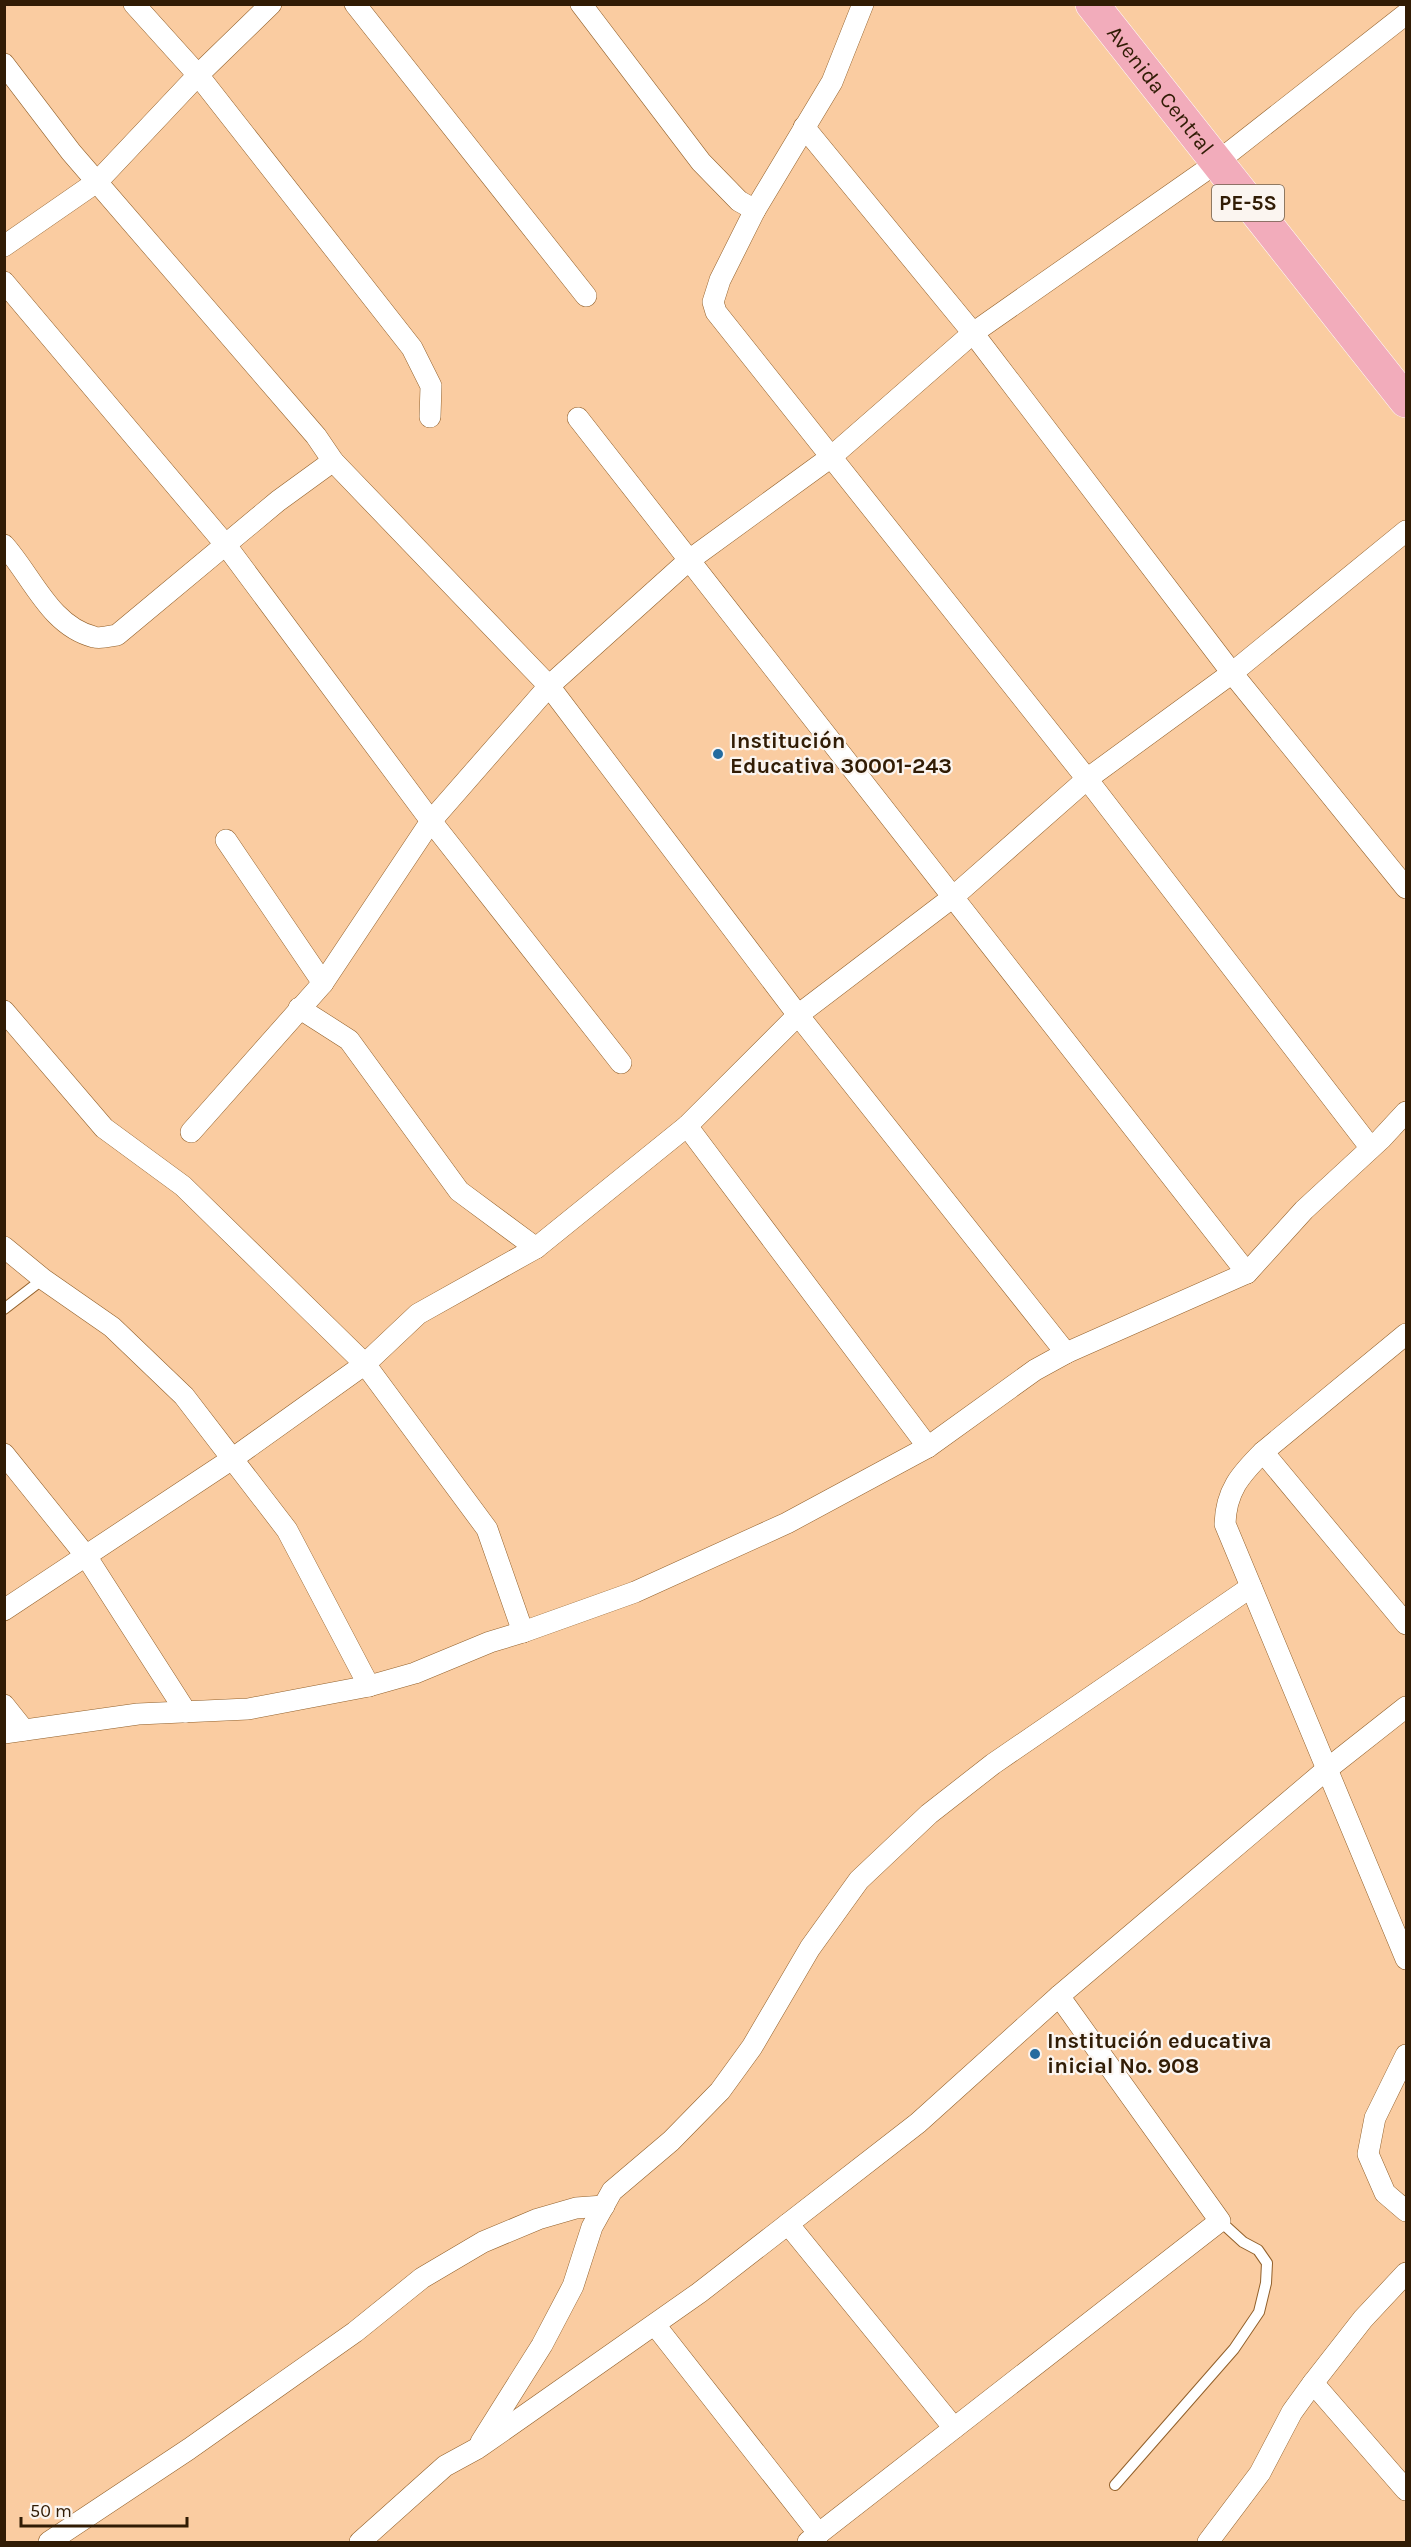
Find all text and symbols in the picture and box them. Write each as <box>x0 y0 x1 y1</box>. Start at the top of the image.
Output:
street label: Avenida Central <box>1101 20 1219 160</box>
road number: PE-5S <box>1212 185 1284 221</box>
place label: Institución Educativa 30001-243 <box>730 728 952 779</box>
marker: Institución Educativa 30001-243 <box>711 747 725 761</box>
place label: Institución educativa inicial No. 908 <box>1047 2028 1272 2079</box>
marker: Institución educativa inicial No. 908 <box>1028 2047 1042 2061</box>
scale bar <box>21 2490 188 2528</box>
text: 50 m <box>30 2500 72 2522</box>

